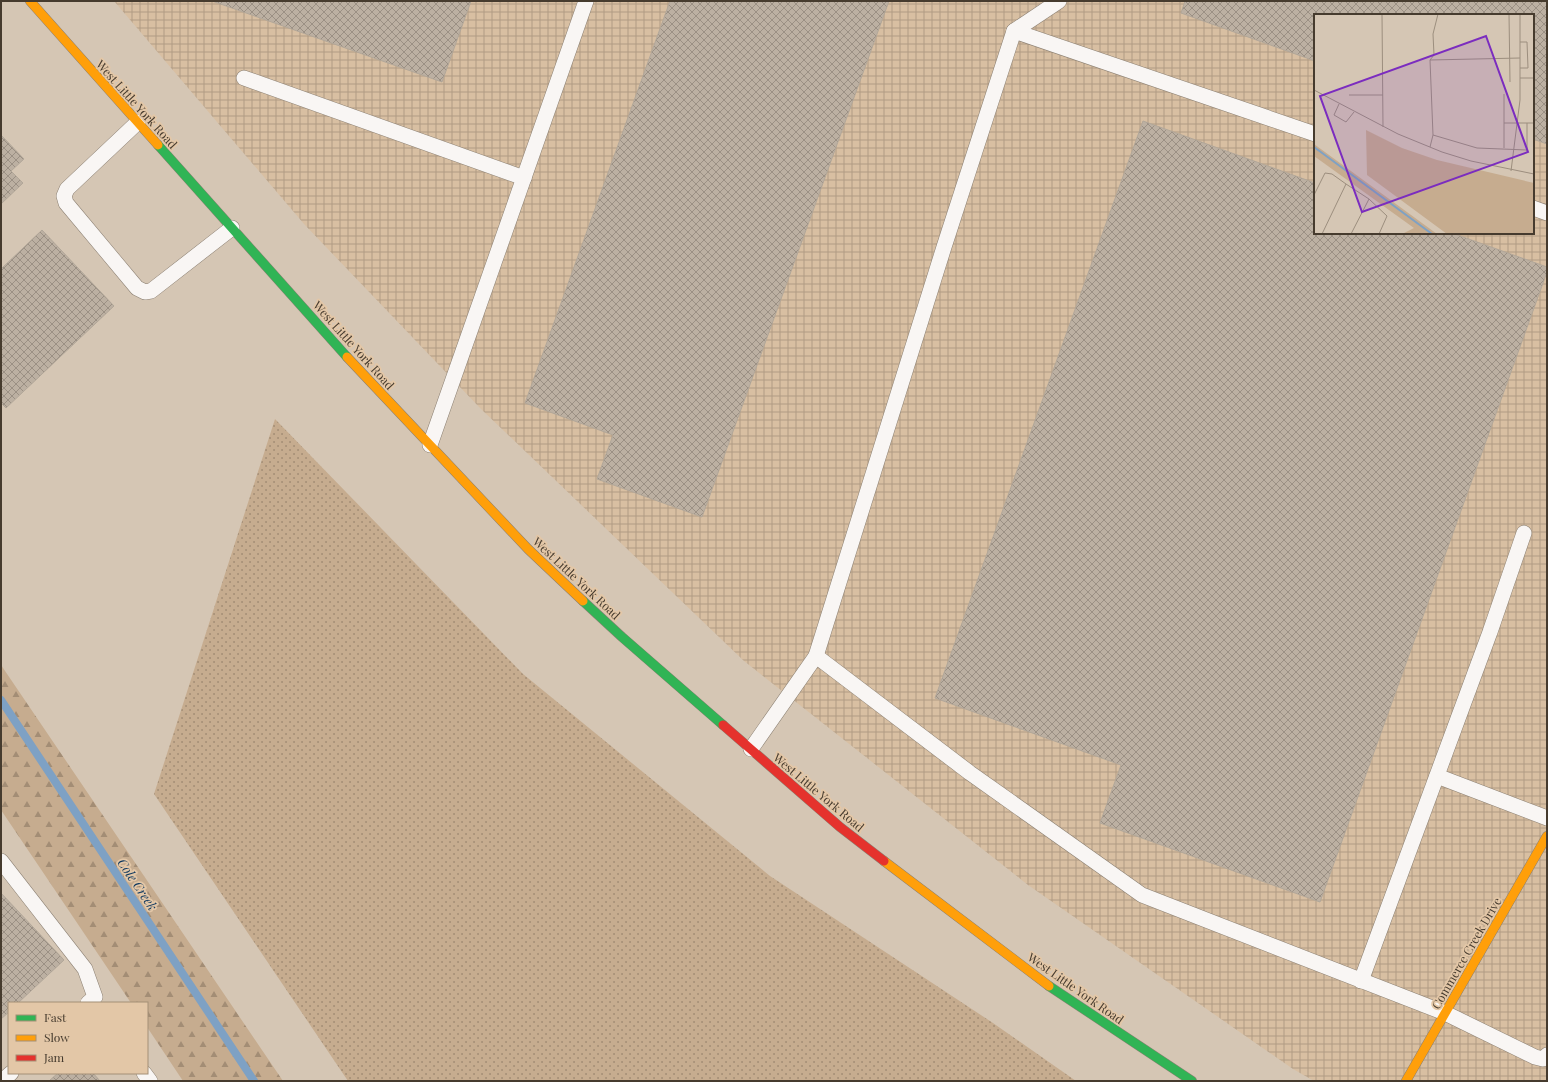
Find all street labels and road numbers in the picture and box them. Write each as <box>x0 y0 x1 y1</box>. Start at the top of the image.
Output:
street label: West Little York Road <box>92 56 181 152</box>
street label: West Little York Road <box>309 297 398 393</box>
street label: West Little York Road <box>529 533 624 623</box>
street label: West Little York Road <box>770 749 868 835</box>
street label: Commerce Creek Drive <box>1427 894 1505 1012</box>
street label: West Little York Road <box>1024 948 1127 1027</box>

